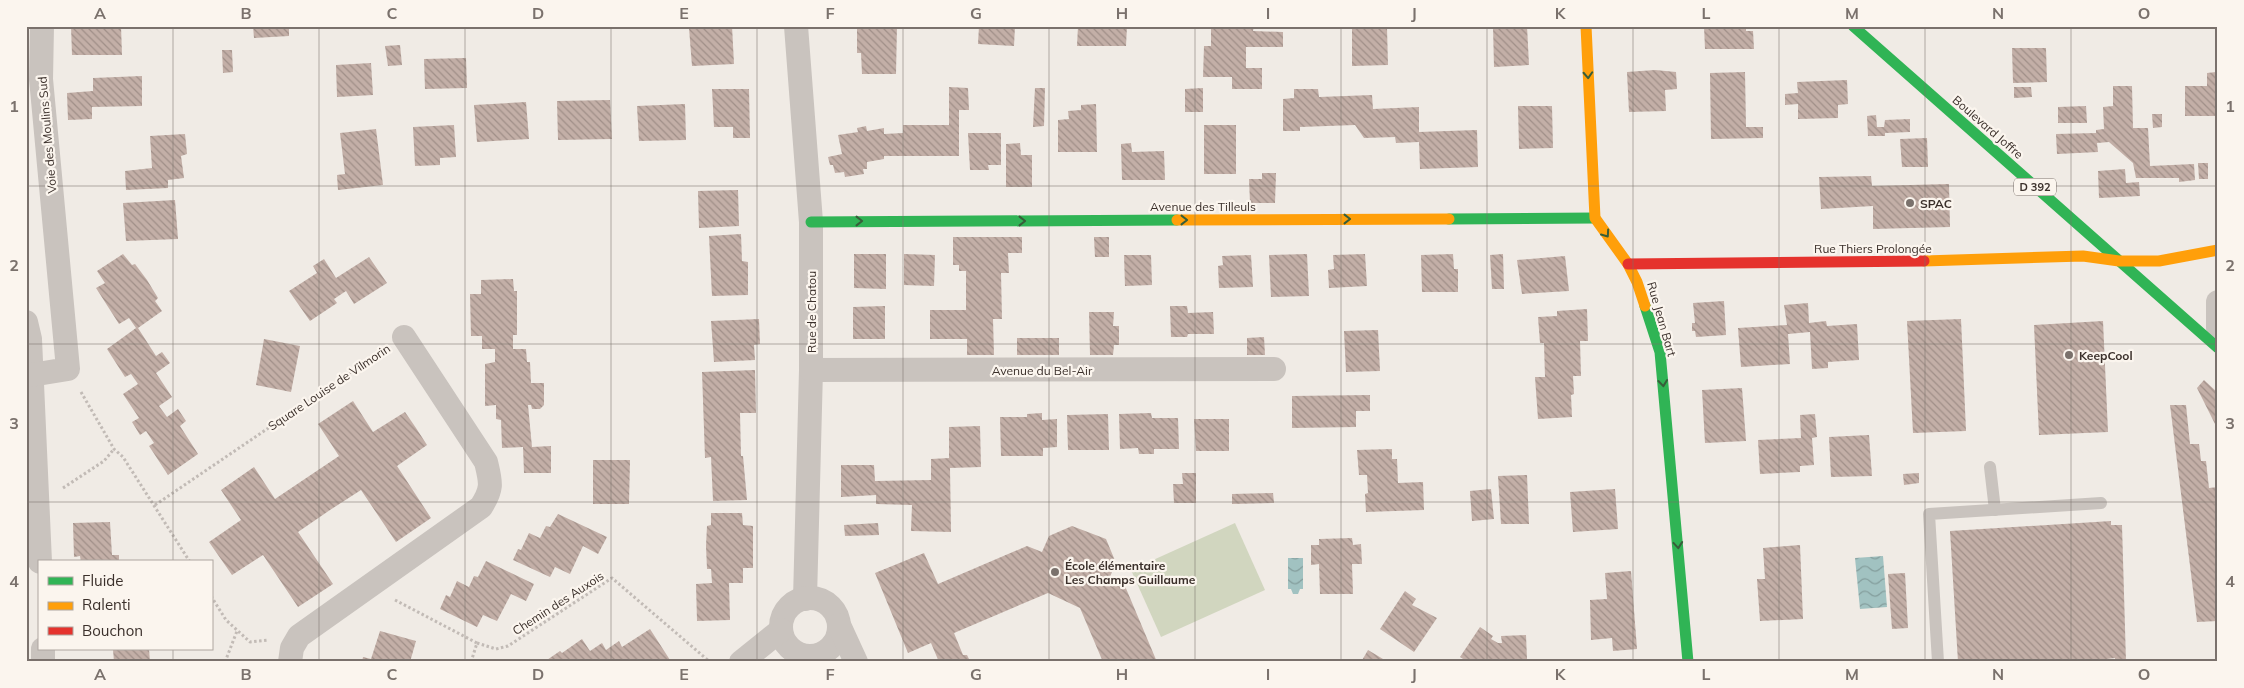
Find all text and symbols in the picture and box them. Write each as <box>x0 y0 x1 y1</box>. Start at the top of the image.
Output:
text: A <box>94 3 106 23</box>
text: B <box>240 3 252 23</box>
text: C <box>387 3 398 23</box>
text: D <box>532 3 544 23</box>
text: E <box>679 3 689 23</box>
text: F <box>825 3 835 23</box>
text: G <box>970 3 982 23</box>
text: H <box>1116 3 1128 23</box>
text: I <box>1266 3 1270 23</box>
text: J <box>1411 3 1417 23</box>
text: K <box>1555 3 1567 23</box>
text: L <box>1702 3 1711 23</box>
text: M <box>1845 3 1859 23</box>
text: N <box>1992 3 2004 23</box>
text: O <box>2138 3 2150 23</box>
one-way arrow <box>1583 71 1594 79</box>
street label: Voie des Moulins Sud <box>34 76 60 194</box>
street label: Boulevard Joffre <box>1950 92 2026 162</box>
text: 1 <box>9 96 19 116</box>
text: 1 <box>2225 96 2235 116</box>
road number: D 392 <box>2014 178 2056 196</box>
place label: SPAC <box>1920 196 1952 211</box>
marker: SPAC <box>1904 197 1916 209</box>
street label: Avenue des Tilleuls <box>1150 199 1256 214</box>
one-way arrow <box>1344 214 1351 224</box>
one-way arrow <box>1181 215 1189 225</box>
one-way arrow <box>856 216 864 226</box>
one-way arrow <box>1018 216 1026 226</box>
one-way arrow <box>1600 228 1609 238</box>
street label: Rue Thiers Prolongée <box>1814 241 1932 256</box>
text: 2 <box>9 255 19 275</box>
text: 2 <box>2225 255 2235 275</box>
street label: Rue de Chatou <box>804 271 819 353</box>
street label: Rue Jean Bart <box>1644 280 1680 358</box>
street label: Square Louise de Vilmorin <box>265 341 393 433</box>
place label: KeepCool <box>2079 348 2133 363</box>
marker: KeepCool <box>2063 349 2075 361</box>
street label: Avenue du Bel-Air <box>992 363 1093 378</box>
one-way arrow <box>1657 380 1668 388</box>
text: 3 <box>9 413 19 433</box>
text: 3 <box>2225 413 2235 433</box>
one-way arrow <box>1672 541 1683 549</box>
place label: École élémentaire Les Champs Guillaume <box>1065 558 1196 587</box>
legend <box>38 560 212 650</box>
marker: École élémentaire Les Champs Guillaume <box>1049 566 1061 578</box>
street label: Chemin des Auxois <box>510 568 606 638</box>
text: 4 <box>9 571 19 591</box>
text: Fluide <box>82 571 123 590</box>
text: 4 <box>2225 571 2235 591</box>
text: Ralenti <box>82 595 131 614</box>
text: Bouchon <box>82 621 143 640</box>
text: A <box>94 664 106 684</box>
text: B <box>240 664 252 684</box>
text: C <box>387 664 398 684</box>
text: D <box>532 664 544 684</box>
text: E <box>679 664 689 684</box>
text: F <box>825 664 835 684</box>
text: G <box>970 664 982 684</box>
text: H <box>1116 664 1128 684</box>
text: I <box>1266 664 1270 684</box>
text: J <box>1411 664 1417 684</box>
text: K <box>1555 664 1567 684</box>
text: L <box>1702 664 1711 684</box>
text: M <box>1845 664 1859 684</box>
text: N <box>1992 664 2004 684</box>
text: O <box>2138 664 2150 684</box>

